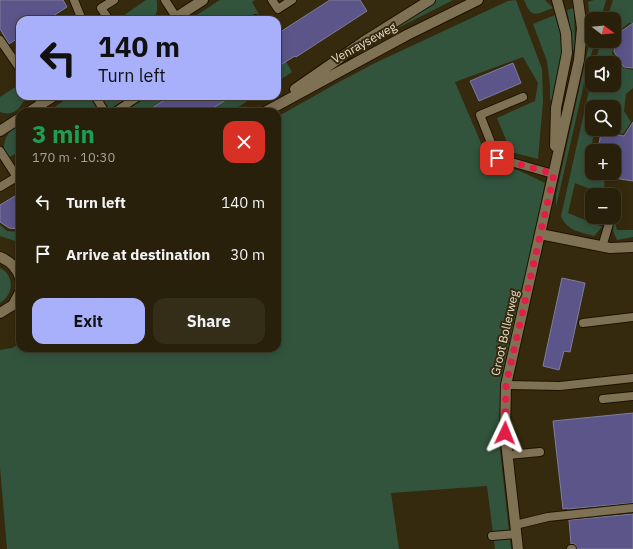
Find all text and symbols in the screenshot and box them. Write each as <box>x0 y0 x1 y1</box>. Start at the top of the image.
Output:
north arrow <box>585 12 621 48</box>
map controls <box>585 12 621 224</box>
street label: Venrayseweg <box>329 18 399 66</box>
text: 140 m <box>98 28 180 65</box>
icon: left <box>32 32 84 84</box>
button: sound <box>585 56 621 92</box>
text: Turn left <box>98 64 166 87</box>
button: search <box>585 100 621 136</box>
text: 3 min <box>32 118 95 150</box>
button: close <box>223 121 265 163</box>
pin <box>480 141 514 175</box>
button: + <box>585 144 621 180</box>
icon: arrive <box>486 147 508 169</box>
text: 170 m · 10:30 <box>32 149 115 166</box>
button: − <box>585 188 621 224</box>
icon: left <box>32 191 54 213</box>
text: Turn left <box>66 193 126 212</box>
text: 140 m <box>221 193 265 212</box>
icon: arrive <box>32 243 54 265</box>
text: Arrive at destination <box>66 245 210 264</box>
text: 30 m <box>230 245 265 264</box>
street label: Groot Bollerweg <box>487 288 522 377</box>
button: Exit <box>32 298 145 344</box>
button: Share <box>153 298 265 344</box>
position arrow <box>484 412 526 454</box>

